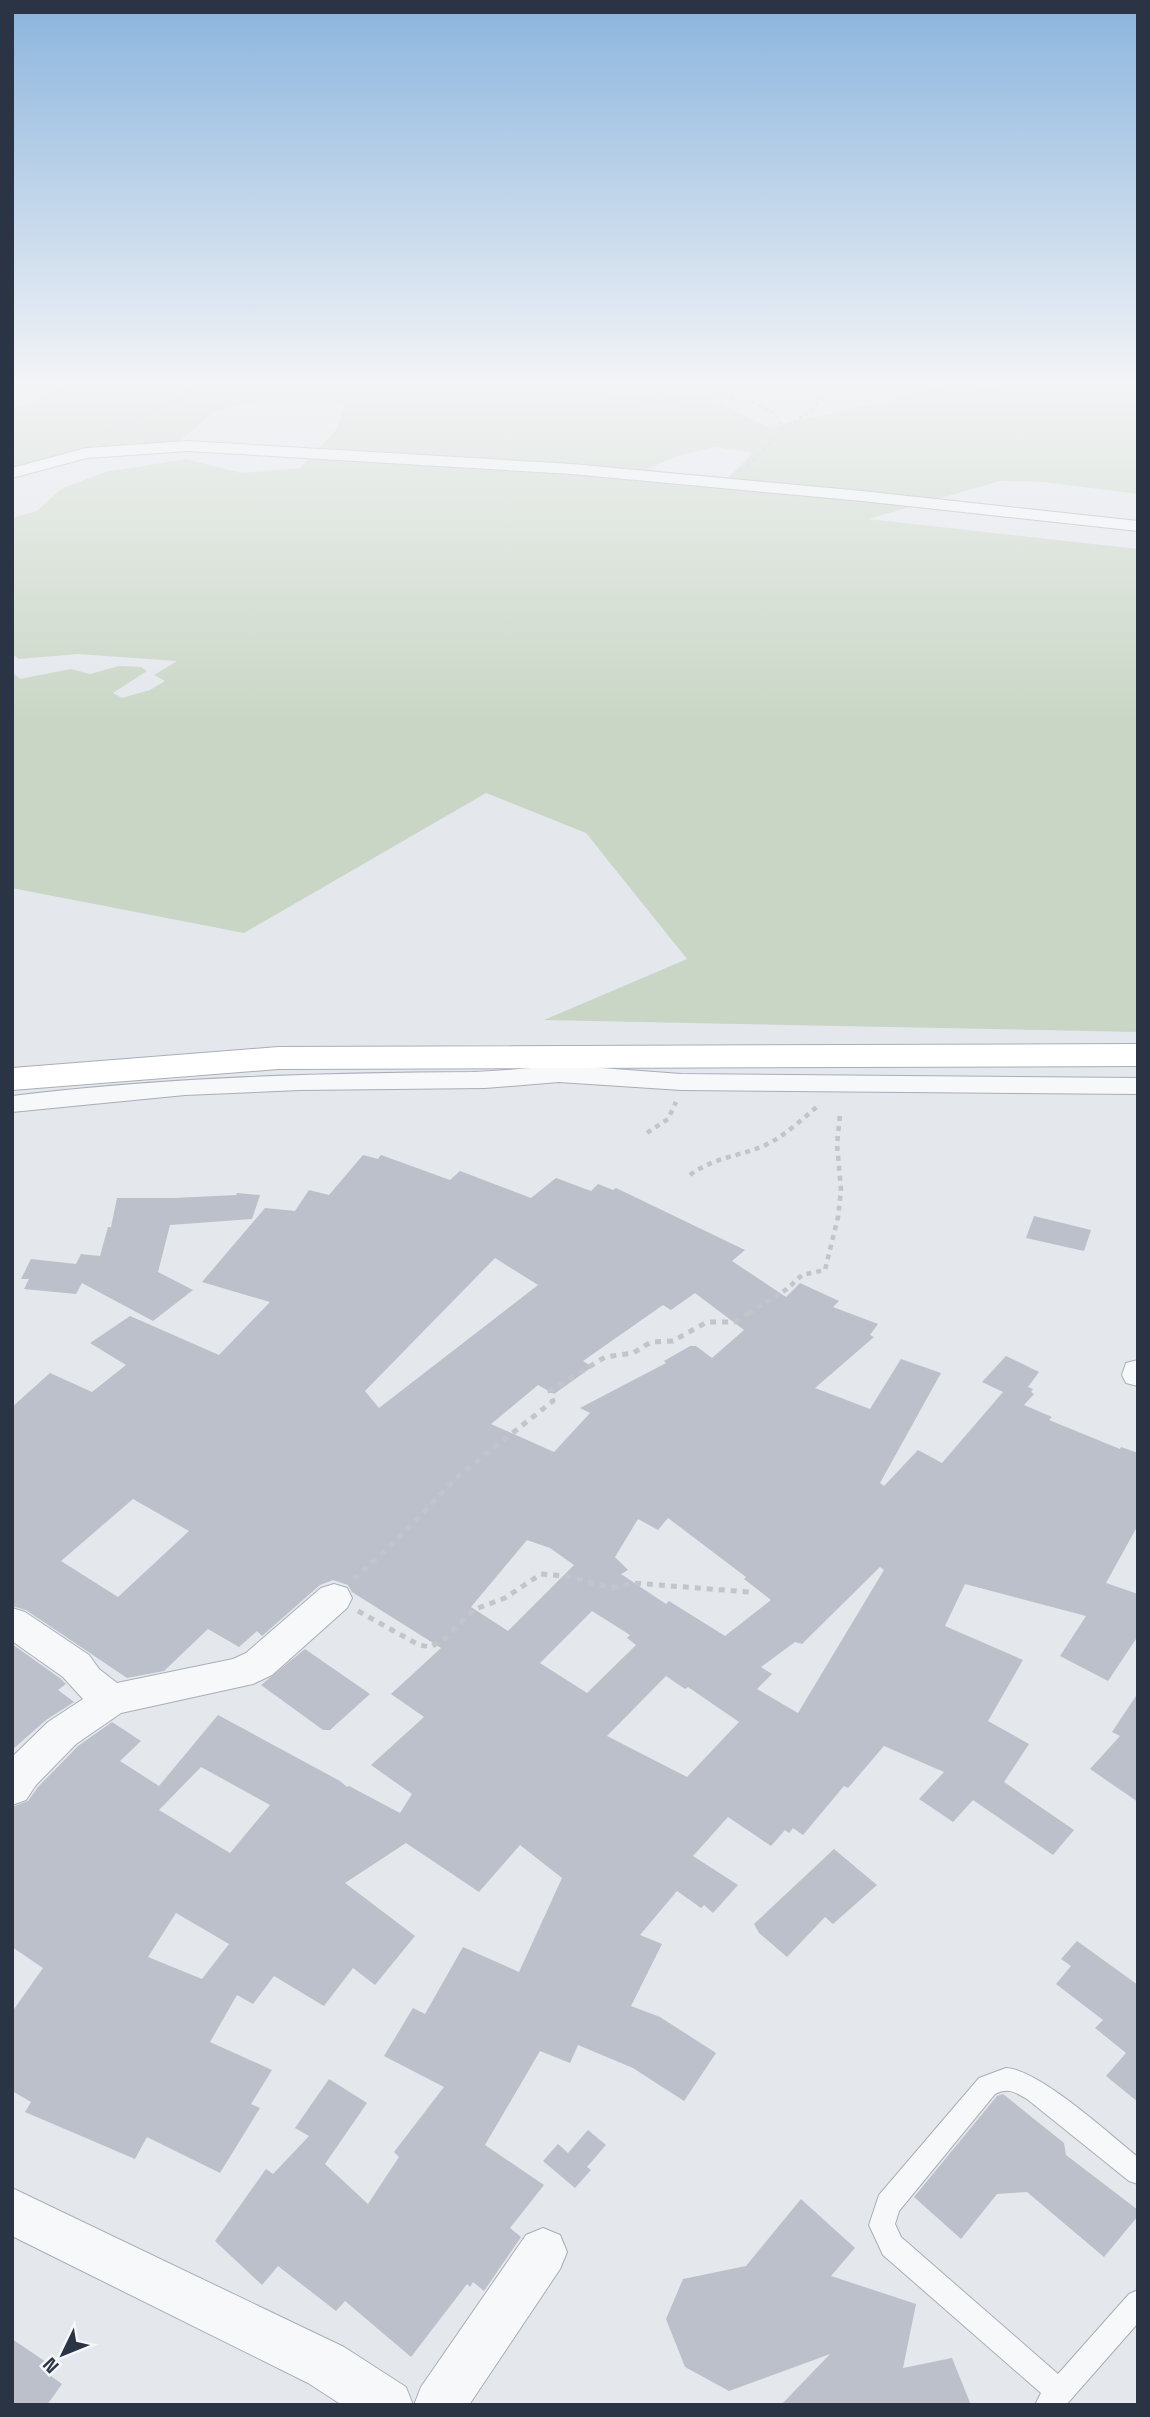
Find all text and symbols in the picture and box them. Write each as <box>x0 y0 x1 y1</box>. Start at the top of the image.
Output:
north arrow <box>28 2319 98 2389</box>
text: N <box>37 2352 64 2378</box>

